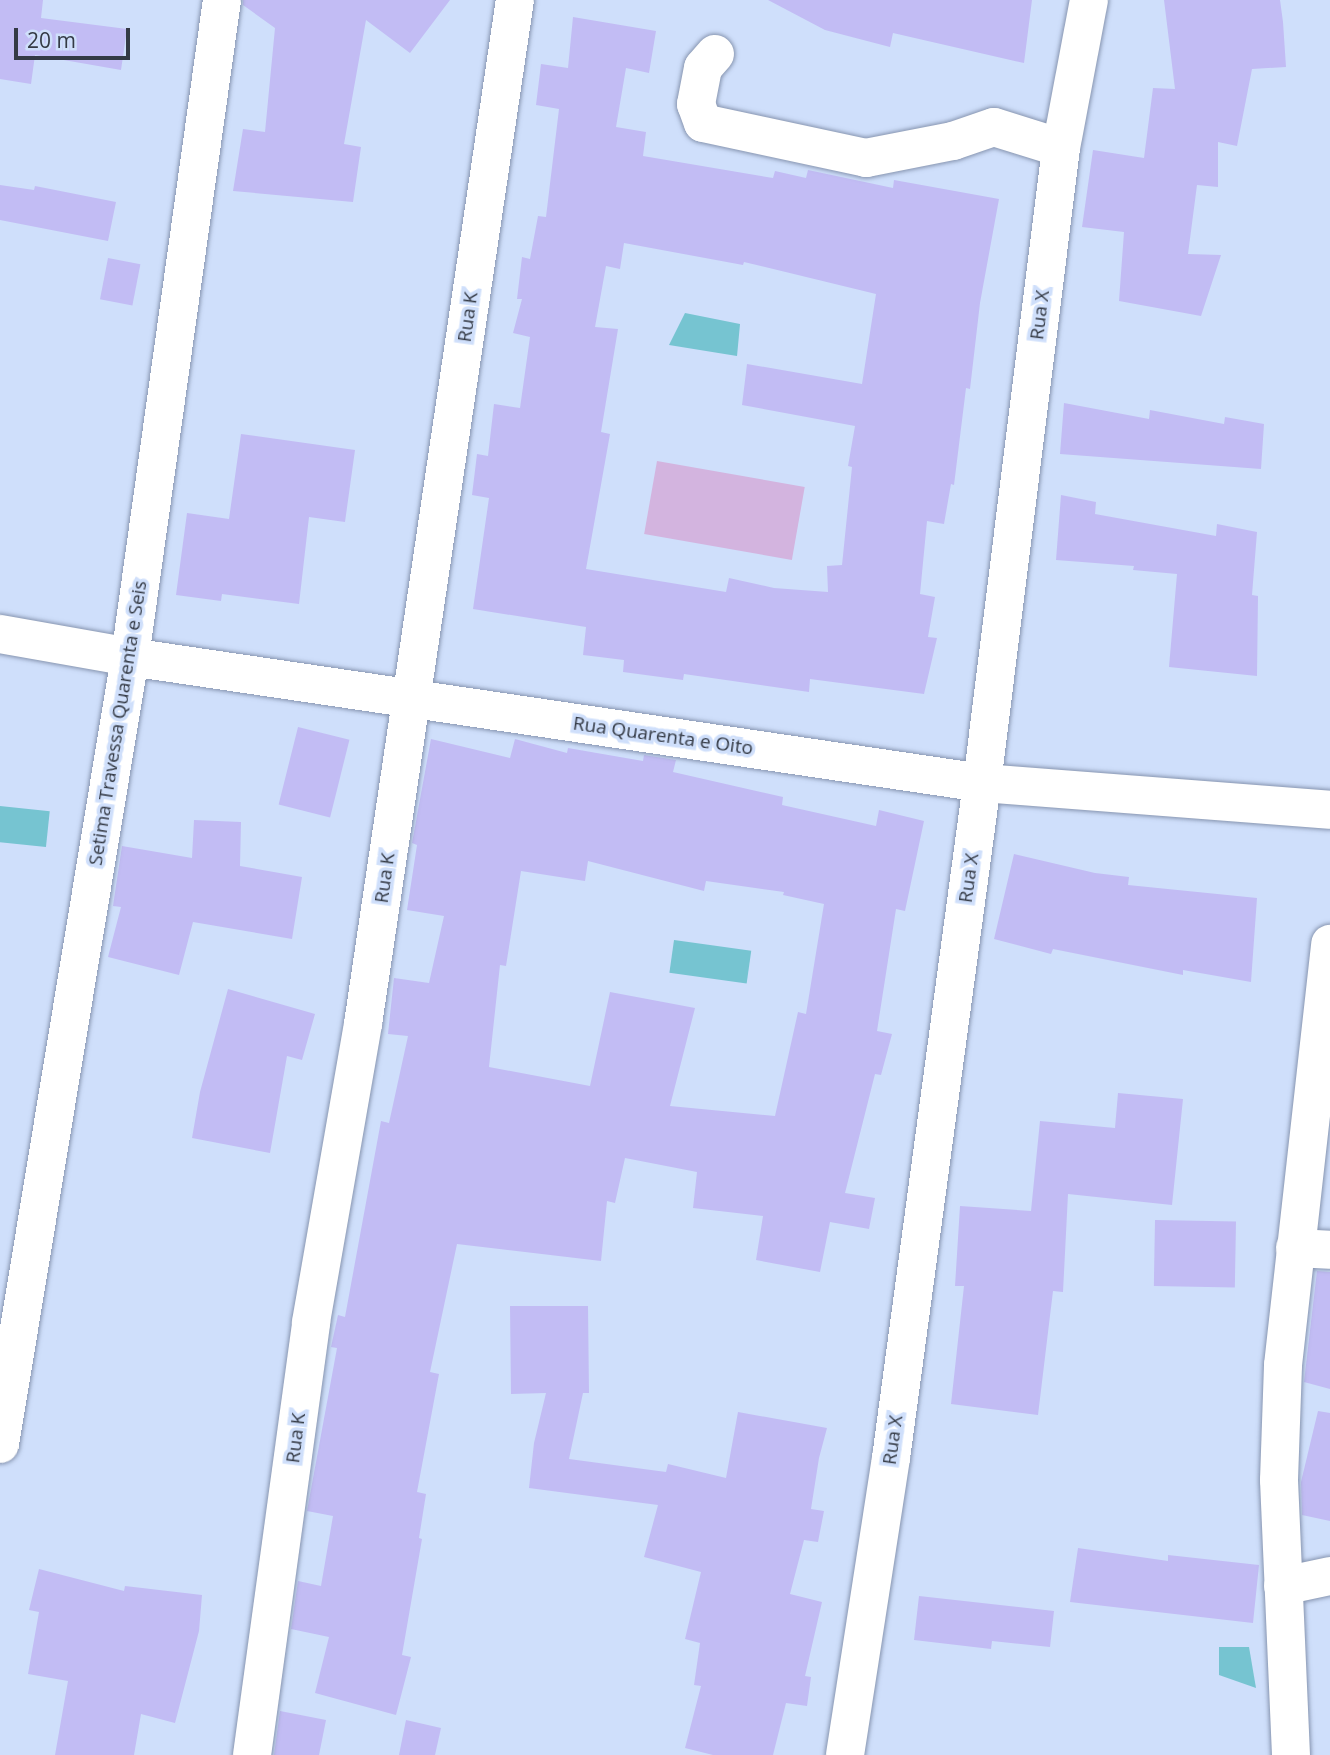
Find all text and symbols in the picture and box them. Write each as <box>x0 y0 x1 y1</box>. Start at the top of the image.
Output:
scale bar <box>18 14 133 58</box>
text: 20 m <box>27 26 76 54</box>
street label: Rua X <box>1026 289 1054 341</box>
street label: Rua K <box>453 290 483 344</box>
street label: Setima Travessa Quarenta e Seis <box>84 579 152 867</box>
street label: Rua Quarenta e Oito <box>571 712 755 760</box>
street label: Rua K <box>370 851 400 905</box>
street label: Rua X <box>954 852 984 904</box>
street label: Rua K <box>282 1412 310 1464</box>
street label: Rua X <box>878 1414 908 1466</box>

